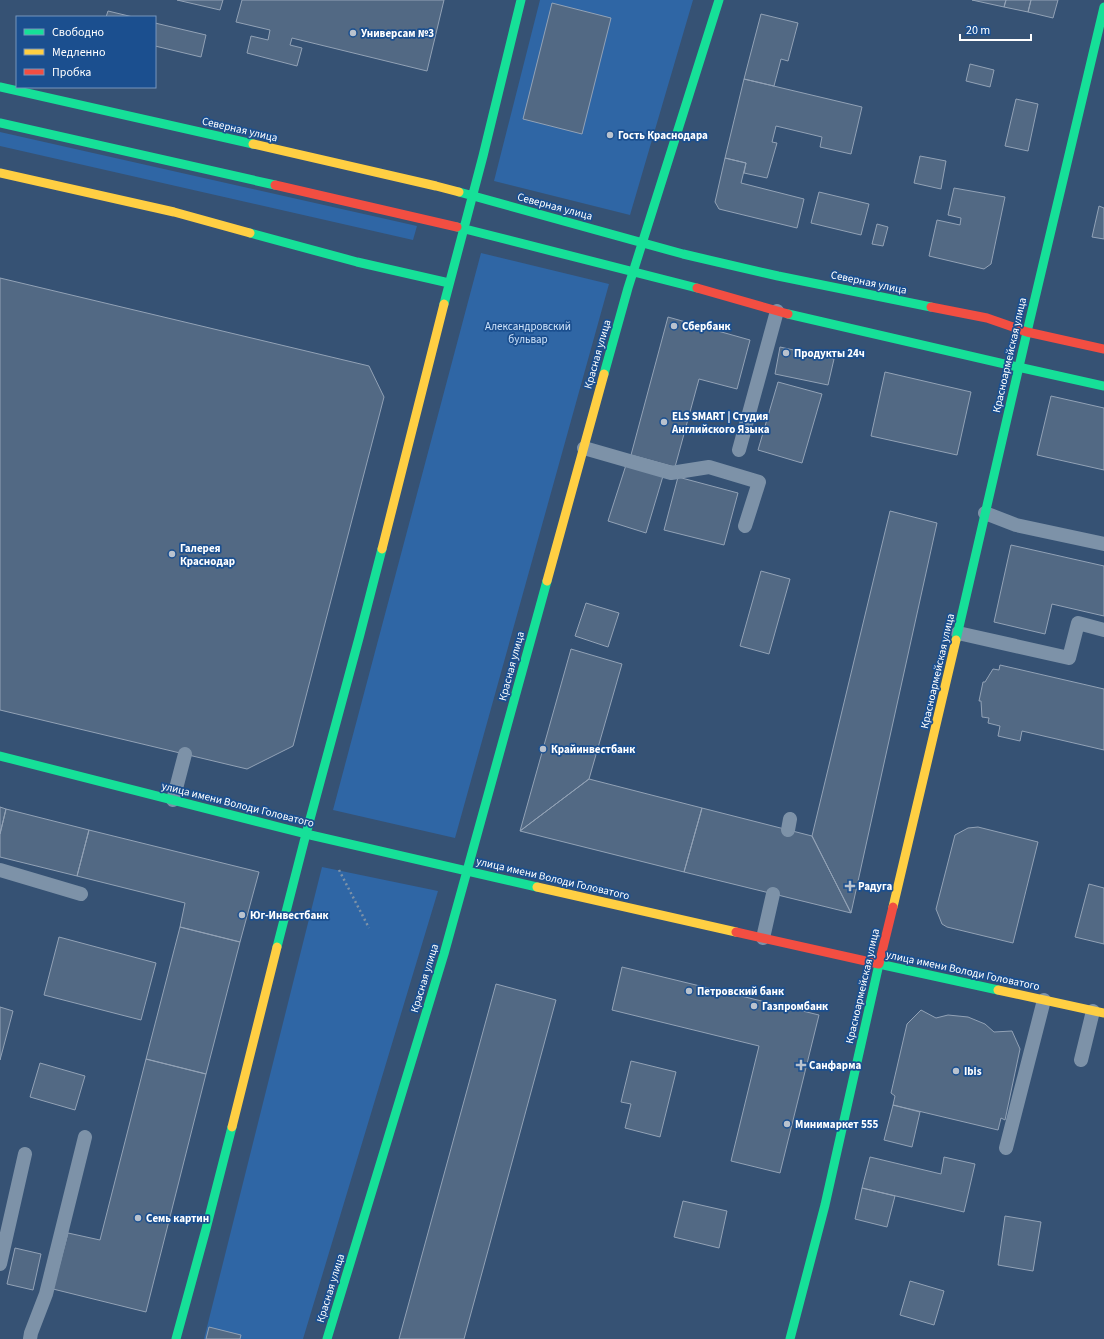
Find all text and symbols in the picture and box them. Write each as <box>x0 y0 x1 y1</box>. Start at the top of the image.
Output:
legend <box>16 16 156 88</box>
scale bar <box>960 16 1031 42</box>
text: 20 m <box>966 22 990 39</box>
text: Свободно <box>52 24 104 41</box>
place label: Универсам №3 <box>361 26 434 41</box>
marker: Универсам №3 <box>348 28 358 38</box>
text: Медленно <box>52 44 106 61</box>
text: Пробка <box>52 64 91 81</box>
street label: Северная улица <box>201 113 279 145</box>
place label: Гость Краснодара <box>618 128 708 143</box>
marker: Гость Краснодара <box>605 130 615 140</box>
street label: Северная улица <box>516 189 594 224</box>
street label: Северная улица <box>830 267 908 298</box>
street label: Красноармейская улица <box>989 296 1030 414</box>
street label: Красная улица <box>580 318 615 390</box>
park label: Александровский бульвар <box>485 319 571 347</box>
place label: Сбербанк <box>682 319 731 334</box>
marker: Сбербанк <box>669 321 679 331</box>
place label: Продукты 24ч <box>794 346 865 361</box>
marker: Продукты 24ч <box>781 348 791 358</box>
place label: ELS SMART | Студия Английского Языка <box>671 409 770 437</box>
marker: ELS SMART | Студия Английского Языка <box>659 417 669 427</box>
place label: Галерея Краснодар <box>180 541 235 569</box>
marker: Галерея Краснодар <box>167 549 177 559</box>
street label: Красноармейская улица <box>917 612 958 730</box>
street label: Красная улица <box>495 630 528 703</box>
place label: Крайинвестбанк <box>551 742 635 757</box>
marker: Крайинвестбанк <box>538 744 548 754</box>
street label: улица имени Володи Головатого <box>160 778 316 831</box>
street label: улица имени Володи Головатого <box>475 854 631 903</box>
place label: Радуга <box>858 879 892 894</box>
marker: Радуга <box>845 881 855 891</box>
place label: Юг-Инвестбанк <box>250 908 329 923</box>
marker: Юг-Инвестбанк <box>237 910 247 920</box>
street label: Красноармейская улица <box>842 927 883 1045</box>
street label: Красная улица <box>407 942 442 1014</box>
street label: улица имени Володи Головатого <box>885 947 1041 994</box>
place label: Петровский банк <box>697 984 784 999</box>
marker: Петровский банк <box>684 986 694 996</box>
place label: Газпромбанк <box>762 999 828 1014</box>
marker: Газпромбанк <box>749 1001 759 1011</box>
place label: Санфарма <box>809 1058 861 1073</box>
marker: Санфарма <box>796 1060 806 1070</box>
place label: Ibis <box>964 1064 982 1079</box>
marker: Ibis <box>951 1066 961 1076</box>
place label: Минимаркет 555 <box>795 1117 879 1132</box>
marker: Минимаркет 555 <box>782 1119 792 1129</box>
place label: Семь картин <box>146 1211 209 1226</box>
marker: Семь картин <box>133 1213 143 1223</box>
street label: Красная улица <box>313 1252 348 1324</box>

